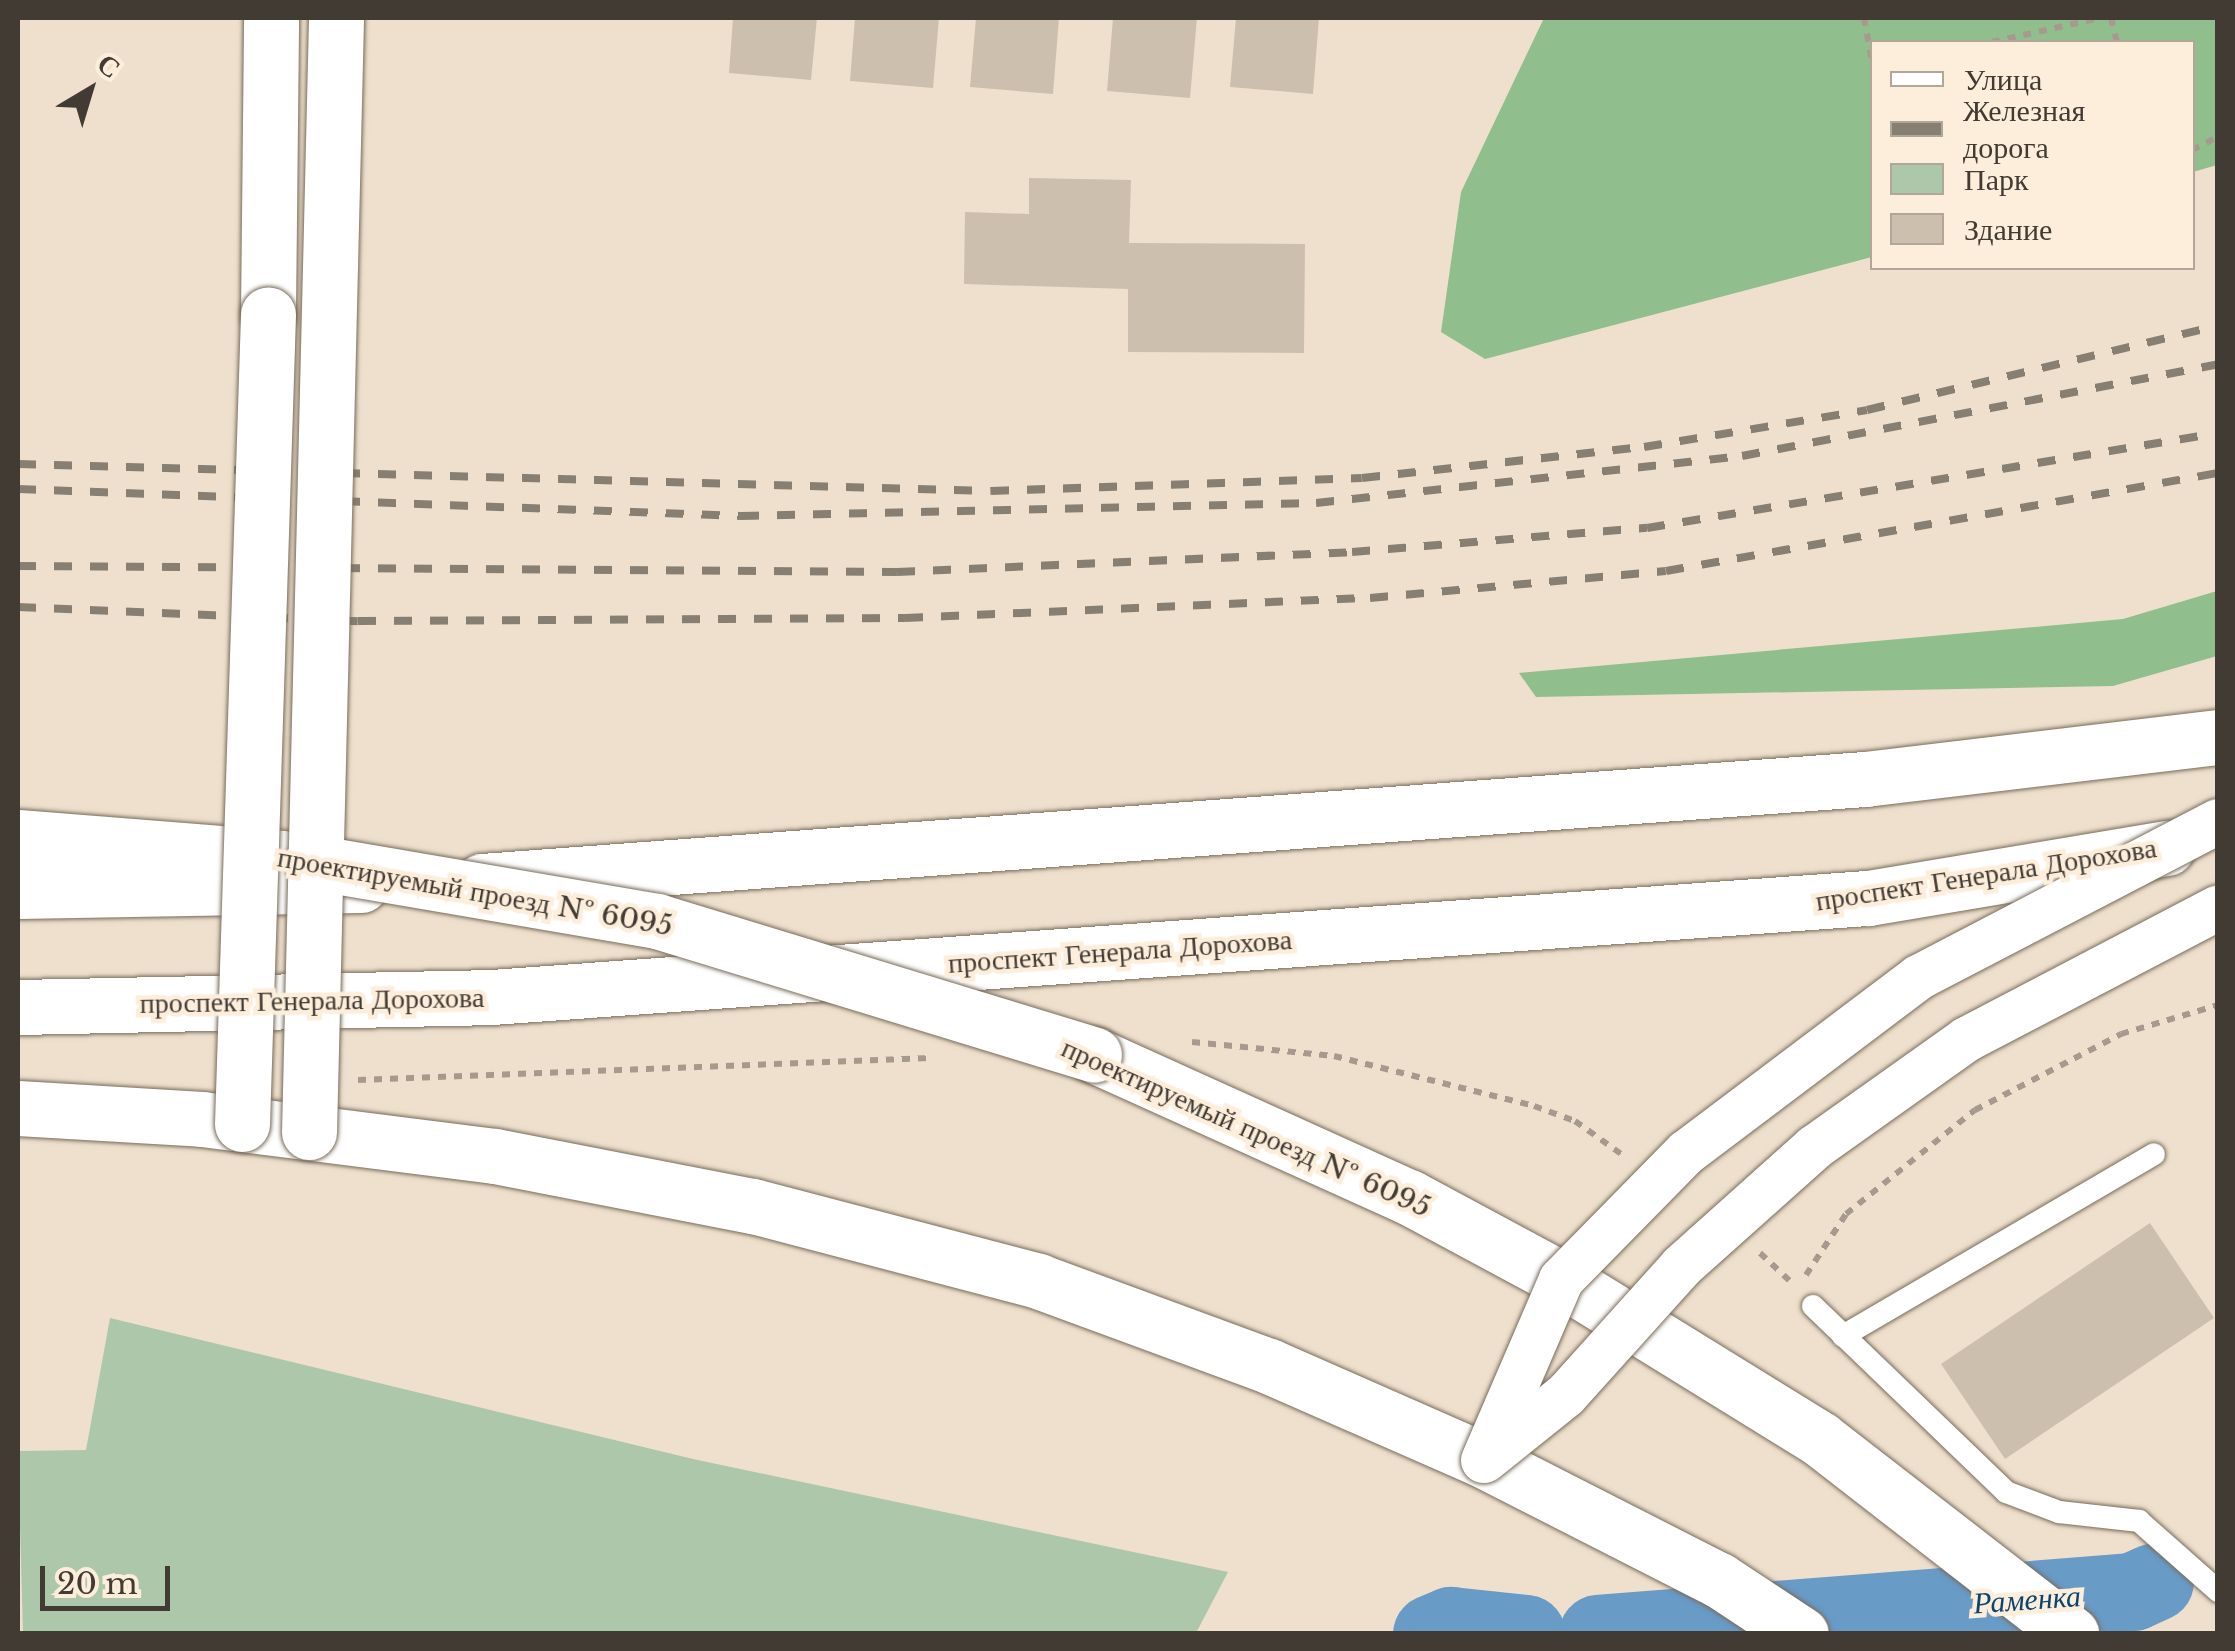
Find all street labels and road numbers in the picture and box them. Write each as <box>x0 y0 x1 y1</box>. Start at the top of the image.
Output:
street label: проспект Генерала Дорохова <box>1813 831 2159 919</box>
street label: проектируемый проезд № 6095 <box>275 841 675 943</box>
street label: проспект Генерала Дорохова <box>947 923 1293 981</box>
street label: проспект Генерала Дорохова <box>139 981 485 1021</box>
street label: проектируемый проезд № 6095 <box>1056 1031 1436 1225</box>

